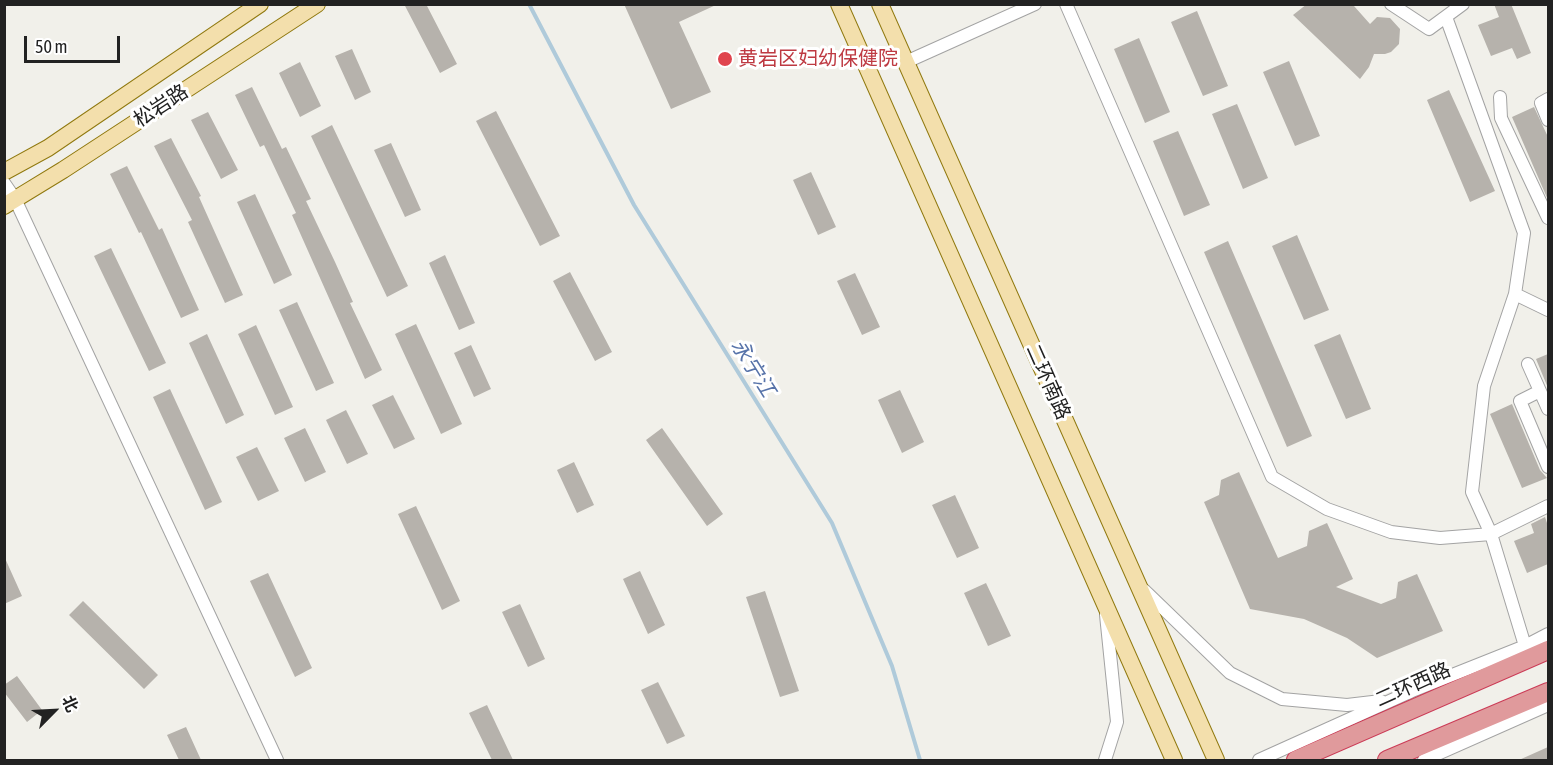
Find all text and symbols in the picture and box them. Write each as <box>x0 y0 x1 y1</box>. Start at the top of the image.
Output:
scale bar <box>27 24 123 62</box>
text: 50 m <box>35 36 67 57</box>
place label: 黄岩区妇幼保健院 <box>738 47 898 71</box>
marker: 黄岩区妇幼保健院 <box>716 50 734 68</box>
street label: 松岩路 <box>129 80 193 132</box>
water label: 永宁江 <box>726 335 780 401</box>
street label: 二环南路 <box>1021 341 1075 423</box>
street label: 二环西路 <box>1372 658 1454 712</box>
north arrow <box>24 681 84 741</box>
text: 北 <box>59 693 82 715</box>

